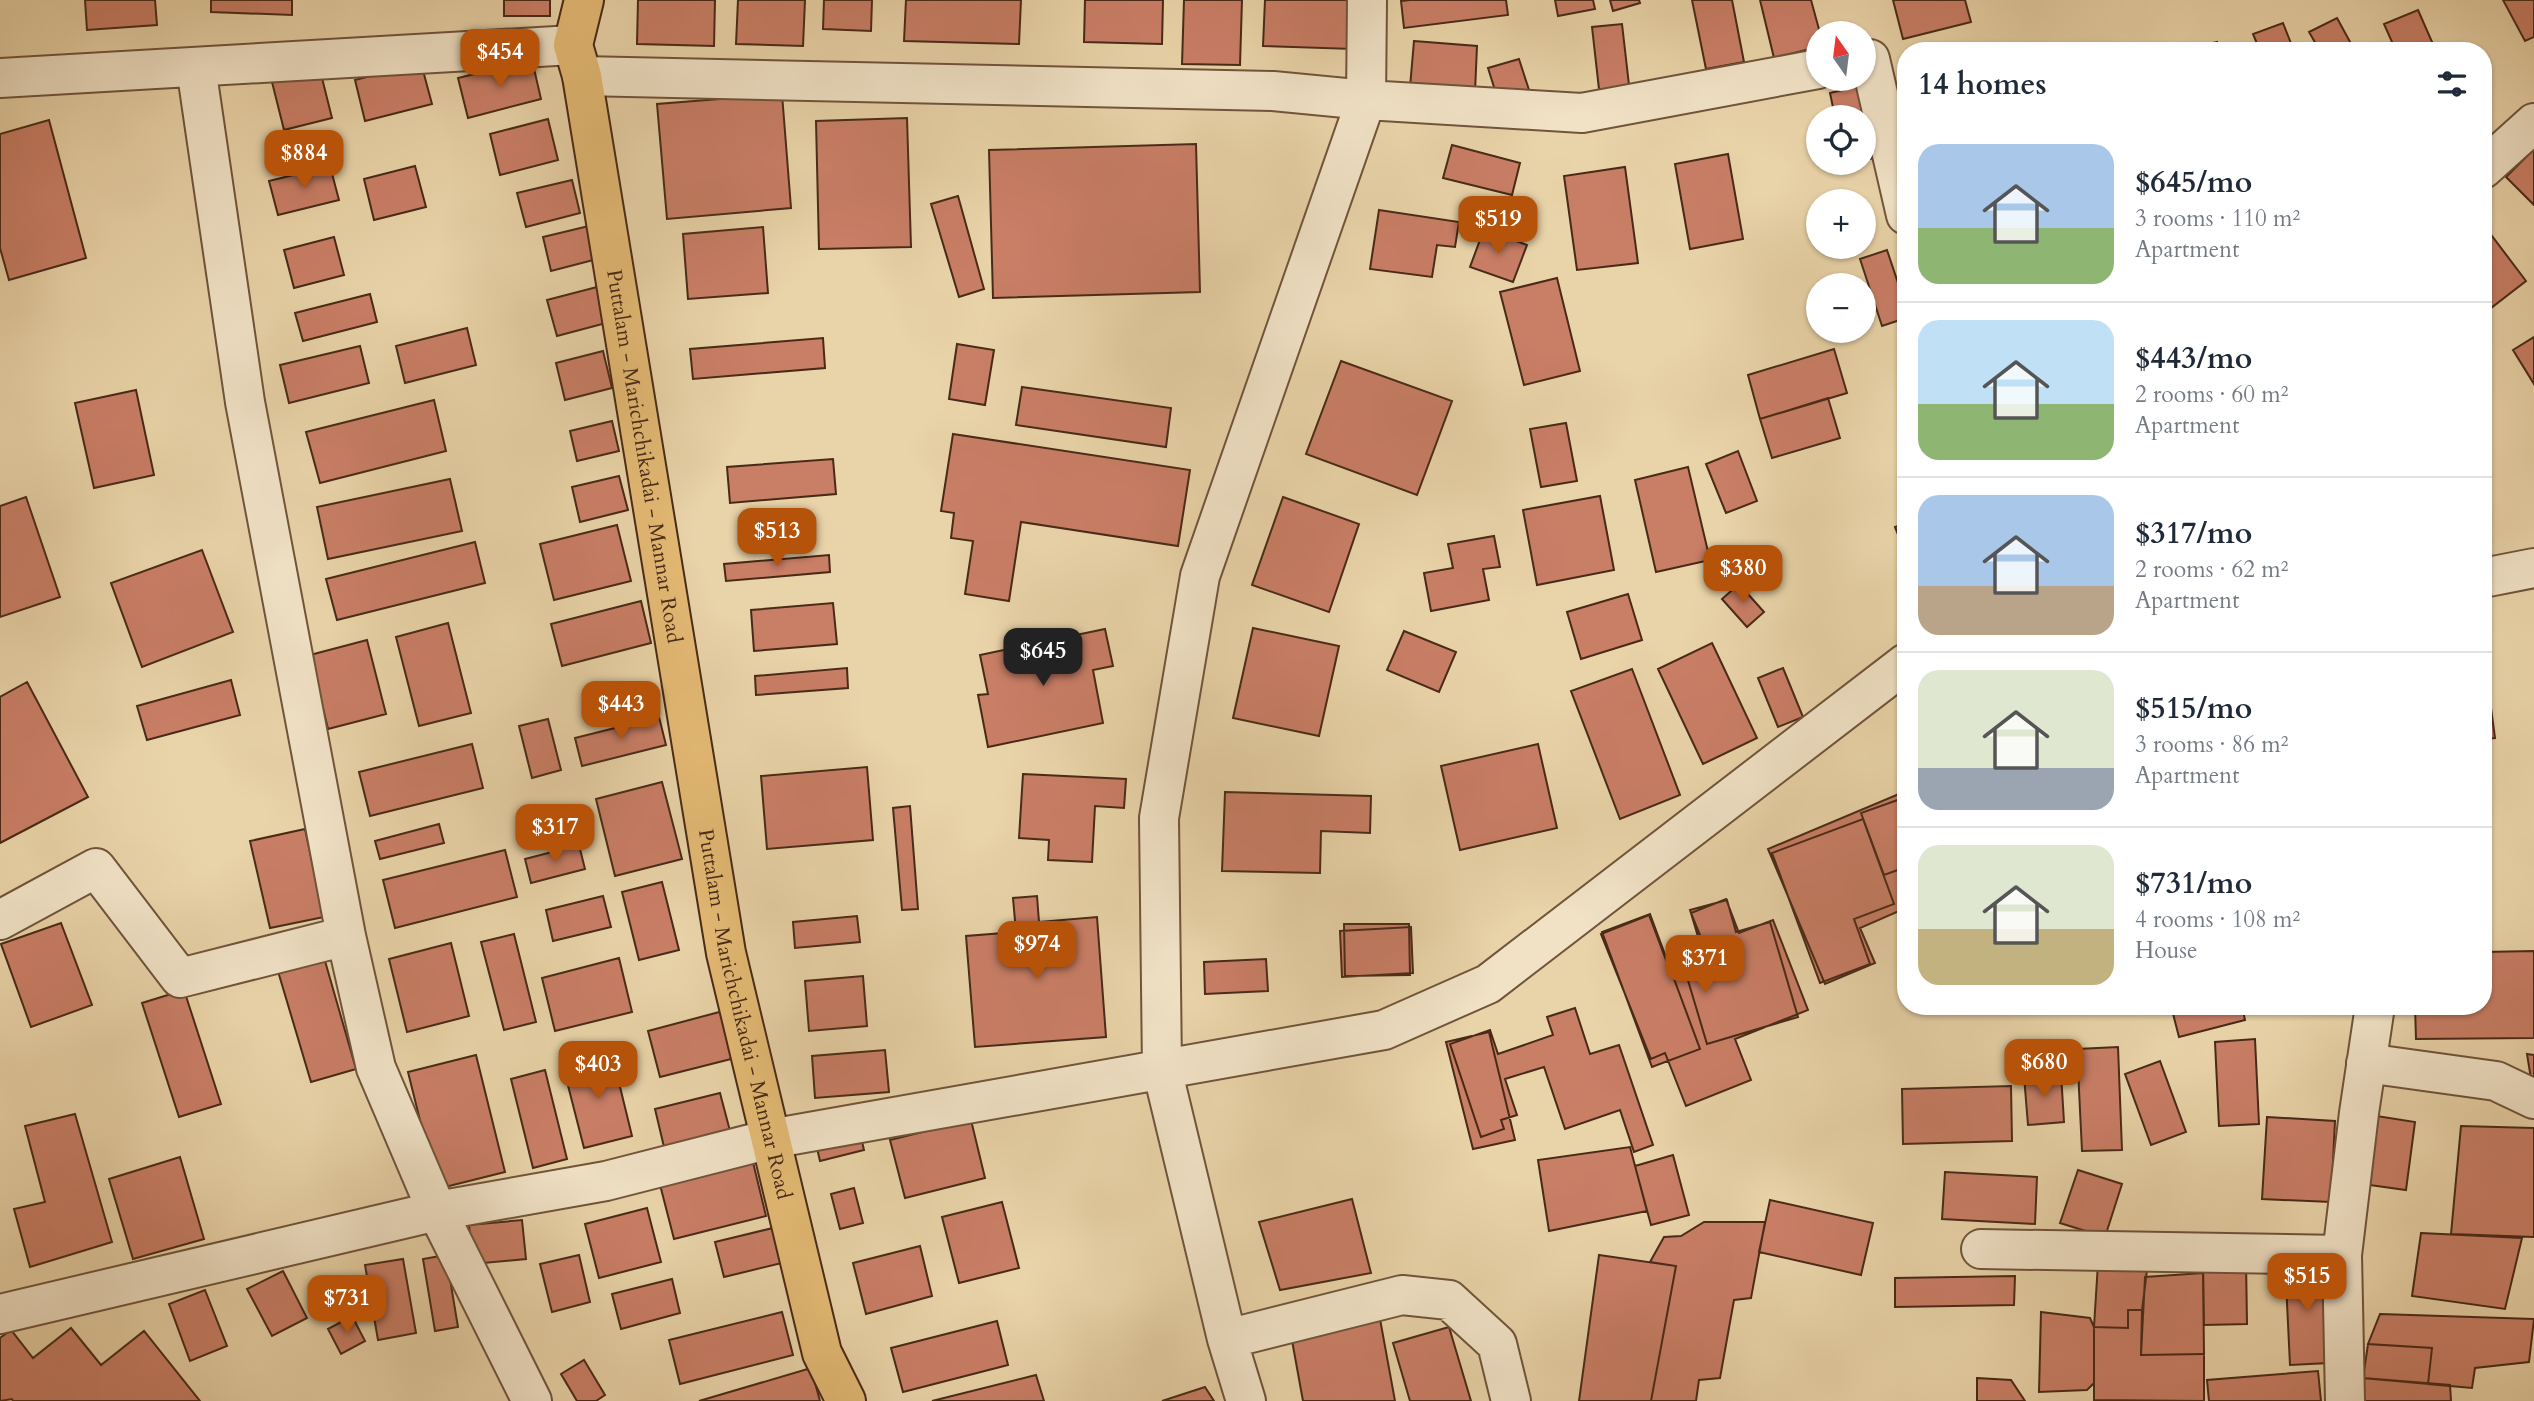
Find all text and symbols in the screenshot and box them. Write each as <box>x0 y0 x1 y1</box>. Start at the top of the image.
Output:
north arrow <box>1806 21 1876 91</box>
map controls <box>1806 21 1876 343</box>
pin: $454 <box>459 29 541 89</box>
text: $454 <box>476 36 524 67</box>
text: 14 homes <box>1918 64 2047 105</box>
icon: filters <box>2433 65 2471 103</box>
button: locate <box>1806 105 1876 175</box>
pin: $884 <box>263 130 345 190</box>
text: $884 <box>280 137 328 168</box>
text: $645/mo <box>2135 162 2252 203</box>
icon: home <box>1974 172 2058 256</box>
button: + <box>1806 189 1876 259</box>
pin: $519 <box>1457 196 1539 256</box>
text: $519 <box>1474 203 1522 234</box>
text: 3 rooms · 110 m² <box>2135 203 2300 234</box>
text: Apartment <box>2135 234 2239 265</box>
street label: Puttalam - Marichchikadai - Mannar Road <box>599 267 689 645</box>
button: − <box>1806 273 1876 343</box>
text: $443/mo <box>2135 338 2252 379</box>
icon: home <box>1974 348 2058 432</box>
text: 2 rooms · 60 m² <box>2135 379 2288 410</box>
text: Apartment <box>2135 410 2239 441</box>
pin: $513 <box>736 508 818 568</box>
text: $317/mo <box>2135 513 2252 554</box>
text: $513 <box>753 515 801 546</box>
icon: home <box>1974 523 2058 607</box>
pin: $380 <box>1702 546 1784 605</box>
text: $380 <box>1719 552 1767 583</box>
text: 2 rooms · 62 m² <box>2135 554 2288 585</box>
text: Apartment <box>2135 585 2239 616</box>
pin: $645 <box>1002 628 1084 688</box>
text: $645 <box>1019 635 1067 666</box>
pin: $443 <box>580 682 662 741</box>
text: $443 <box>597 688 645 719</box>
text: $515/mo <box>2135 688 2252 729</box>
icon: home <box>1974 698 2058 782</box>
text: 3 rooms · 86 m² <box>2135 729 2288 760</box>
text: Apartment <box>2135 760 2239 791</box>
pin: $317 <box>514 804 596 864</box>
text: $317 <box>531 811 579 842</box>
street label: Puttalam - Marichchikadai - Mannar Road <box>691 827 799 1202</box>
text: $731/mo <box>2135 863 2252 904</box>
icon: home <box>1974 873 2058 957</box>
text: 4 rooms · 108 m² <box>2135 904 2300 935</box>
pin: $974 <box>996 922 1078 981</box>
text: $974 <box>1013 928 1061 959</box>
text: House <box>2135 935 2197 966</box>
pin: $371 <box>1664 936 1746 995</box>
text: $371 <box>1681 942 1729 973</box>
pin: $680 <box>2003 1040 2085 1099</box>
pin: $403 <box>557 1042 639 1101</box>
text: $680 <box>2020 1046 2068 1077</box>
text: $403 <box>574 1048 622 1079</box>
pin: $515 <box>2266 1254 2348 1313</box>
text: $515 <box>2283 1260 2331 1291</box>
pin: $731 <box>306 1276 388 1335</box>
text: $731 <box>323 1282 371 1313</box>

